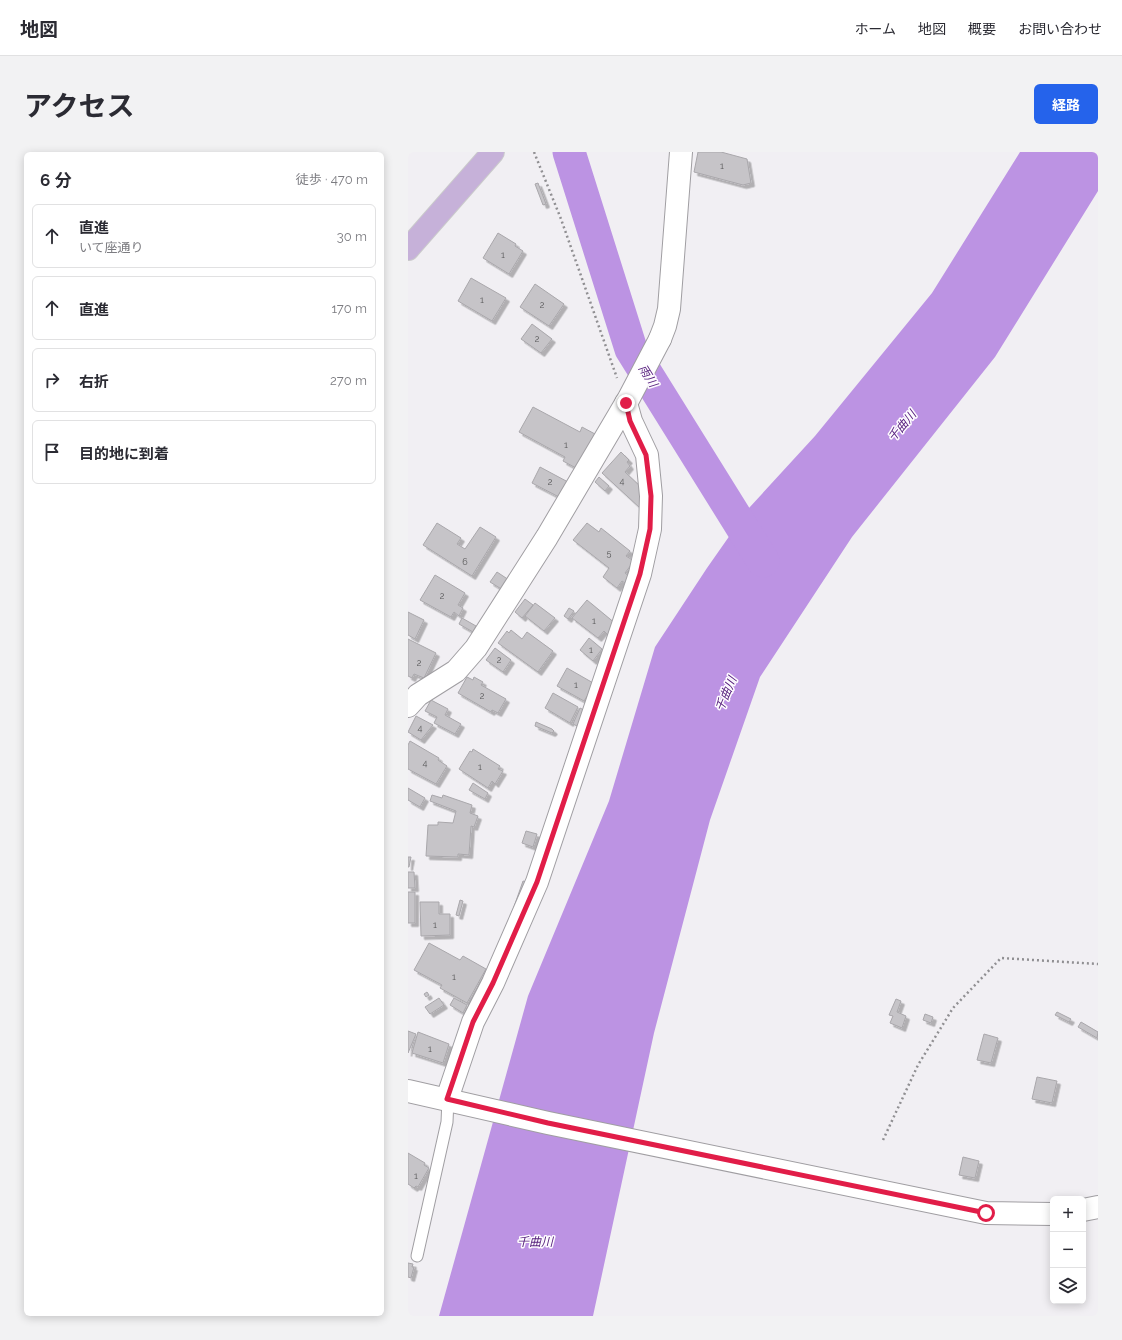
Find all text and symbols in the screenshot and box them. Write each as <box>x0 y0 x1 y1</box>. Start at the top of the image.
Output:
text: 地図 <box>20 18 58 40</box>
text: ホーム <box>854 21 896 37</box>
text: 地図 <box>918 21 946 37</box>
text: 概要 <box>968 21 996 37</box>
text: お問い合わせ <box>1018 21 1102 37</box>
button: 経路 <box>1034 84 1098 124</box>
text: アクセス <box>24 90 135 123</box>
house number: 1 <box>720 161 724 171</box>
text: 6 分 <box>40 170 71 190</box>
text: 徒歩 · 470 m <box>296 172 368 187</box>
text: 直進 <box>79 219 109 237</box>
icon: ahead <box>41 225 63 247</box>
text: 30 m <box>337 229 367 244</box>
text: いて座通り <box>79 240 144 255</box>
house number: 1 <box>501 250 505 260</box>
house number: 1 <box>480 295 484 305</box>
icon: ahead <box>41 297 63 319</box>
house number: 2 <box>540 300 545 310</box>
text: 直進 <box>79 301 109 319</box>
text: 170 m <box>331 301 367 316</box>
house number: 2 <box>535 334 540 344</box>
water label: 雨川 <box>636 362 661 392</box>
icon: right <box>41 369 63 391</box>
text: 右折 <box>79 373 109 391</box>
text: 270 m <box>330 373 367 388</box>
route end <box>617 394 635 412</box>
water label: 千曲川 <box>885 406 920 444</box>
house number: 1 <box>564 440 568 450</box>
icon: arrive <box>41 441 63 463</box>
text: 目的地に到着 <box>79 445 169 463</box>
house number: 4 <box>620 476 625 486</box>
house number: 2 <box>548 477 553 487</box>
house number: 5 <box>607 548 612 558</box>
house number: 6 <box>462 557 468 567</box>
house number: 2 <box>440 591 445 601</box>
house number: 1 <box>592 616 596 626</box>
house number: 1 <box>589 645 593 655</box>
house number: 2 <box>497 655 502 665</box>
house number: 2 <box>417 658 422 668</box>
water label: 千曲川 <box>713 673 740 713</box>
house number: 1 <box>574 680 578 690</box>
house number: 2 <box>480 691 485 701</box>
house number: 4 <box>418 723 423 733</box>
house number: 4 <box>423 758 428 768</box>
house number: 1 <box>478 762 482 772</box>
house number: 1 <box>433 920 437 930</box>
house number: 1 <box>452 972 456 982</box>
house number: 1 <box>428 1044 432 1054</box>
house number: 1 <box>414 1171 418 1181</box>
map controls <box>1050 1196 1086 1304</box>
button: + <box>1050 1196 1086 1232</box>
route start <box>977 1204 995 1222</box>
button: − <box>1050 1232 1086 1268</box>
water label: 千曲川 <box>517 1235 555 1249</box>
button: layers <box>1050 1268 1086 1304</box>

